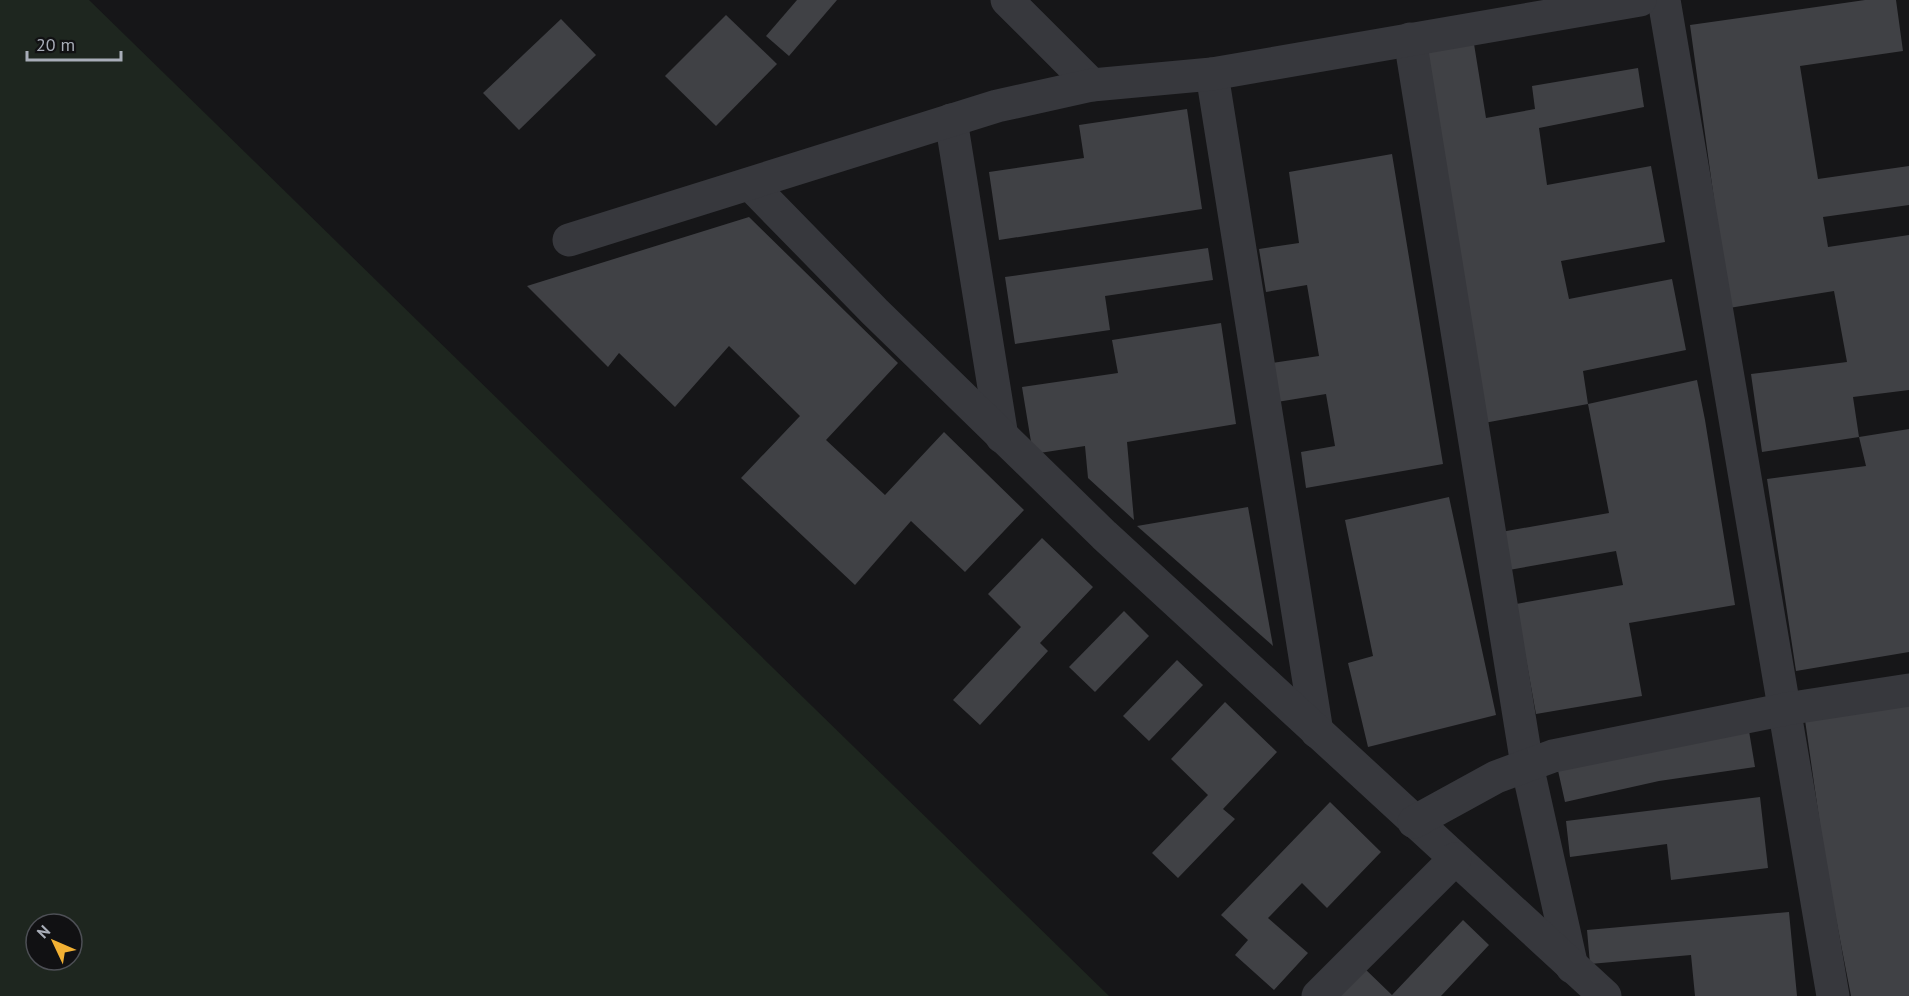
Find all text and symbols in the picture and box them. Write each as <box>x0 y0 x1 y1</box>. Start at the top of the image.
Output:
scale bar <box>27 24 122 62</box>
text: 20 m <box>36 33 75 56</box>
north arrow <box>24 912 84 972</box>
text: N <box>32 921 54 942</box>

